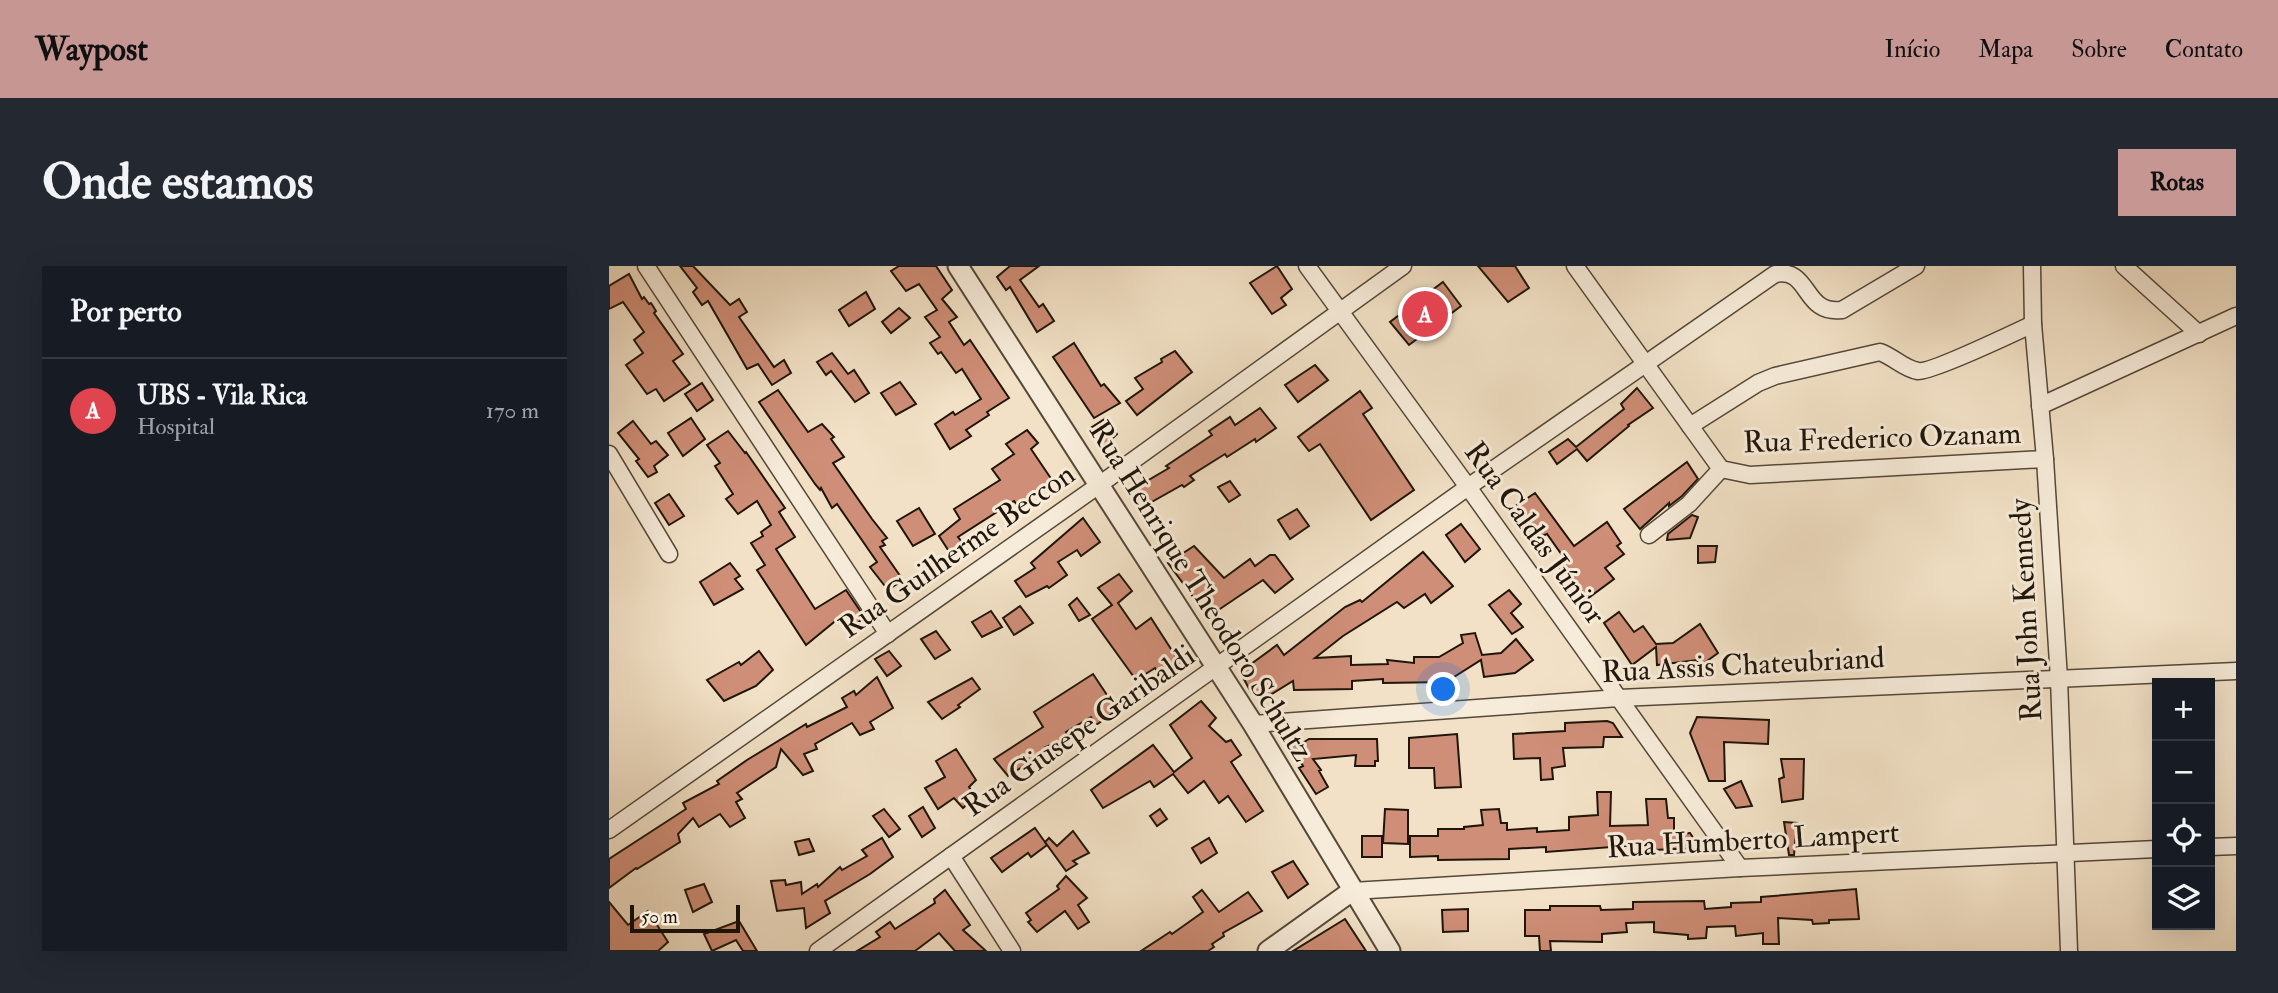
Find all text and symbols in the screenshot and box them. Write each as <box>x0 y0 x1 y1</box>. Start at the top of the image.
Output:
text: Waypost <box>35 29 148 70</box>
text: Início <box>1884 34 1940 65</box>
text: Mapa <box>1978 34 2033 65</box>
text: Sobre <box>2071 34 2127 65</box>
text: Contato <box>2165 34 2243 65</box>
button: Rotas <box>2118 149 2236 216</box>
text: Onde estamos <box>42 152 313 213</box>
pin: A <box>1402 288 1448 340</box>
text: Por perto <box>70 293 182 330</box>
text: UBS - Vila Rica <box>137 380 307 412</box>
text: A <box>86 396 100 425</box>
text: 170 m <box>486 396 539 425</box>
text: Hospital <box>137 412 215 441</box>
street label: Rua Henrique Theodoro Schultz <box>1081 414 1321 768</box>
street label: Rua Frederico Ozanam <box>1742 415 2022 461</box>
street label: Rua Caldas Júnior <box>1456 434 1614 632</box>
street label: Rua Guilherme Beccon <box>832 456 1082 646</box>
street label: Rua John Kennedy <box>2002 497 2050 722</box>
street label: Rua Giusepe Garibaldi <box>956 637 1202 825</box>
street label: Rua Assis Chateubriand <box>1600 639 1886 691</box>
your location <box>1426 672 1460 706</box>
map controls <box>2152 678 2215 930</box>
button: + <box>2152 678 2215 741</box>
button: − <box>2152 741 2215 804</box>
button: locate <box>2152 804 2215 867</box>
street label: Rua Humberto Lampert <box>1606 814 1901 866</box>
button: layers <box>2152 867 2215 930</box>
scale bar <box>630 902 740 934</box>
text: 50 m <box>641 905 678 929</box>

